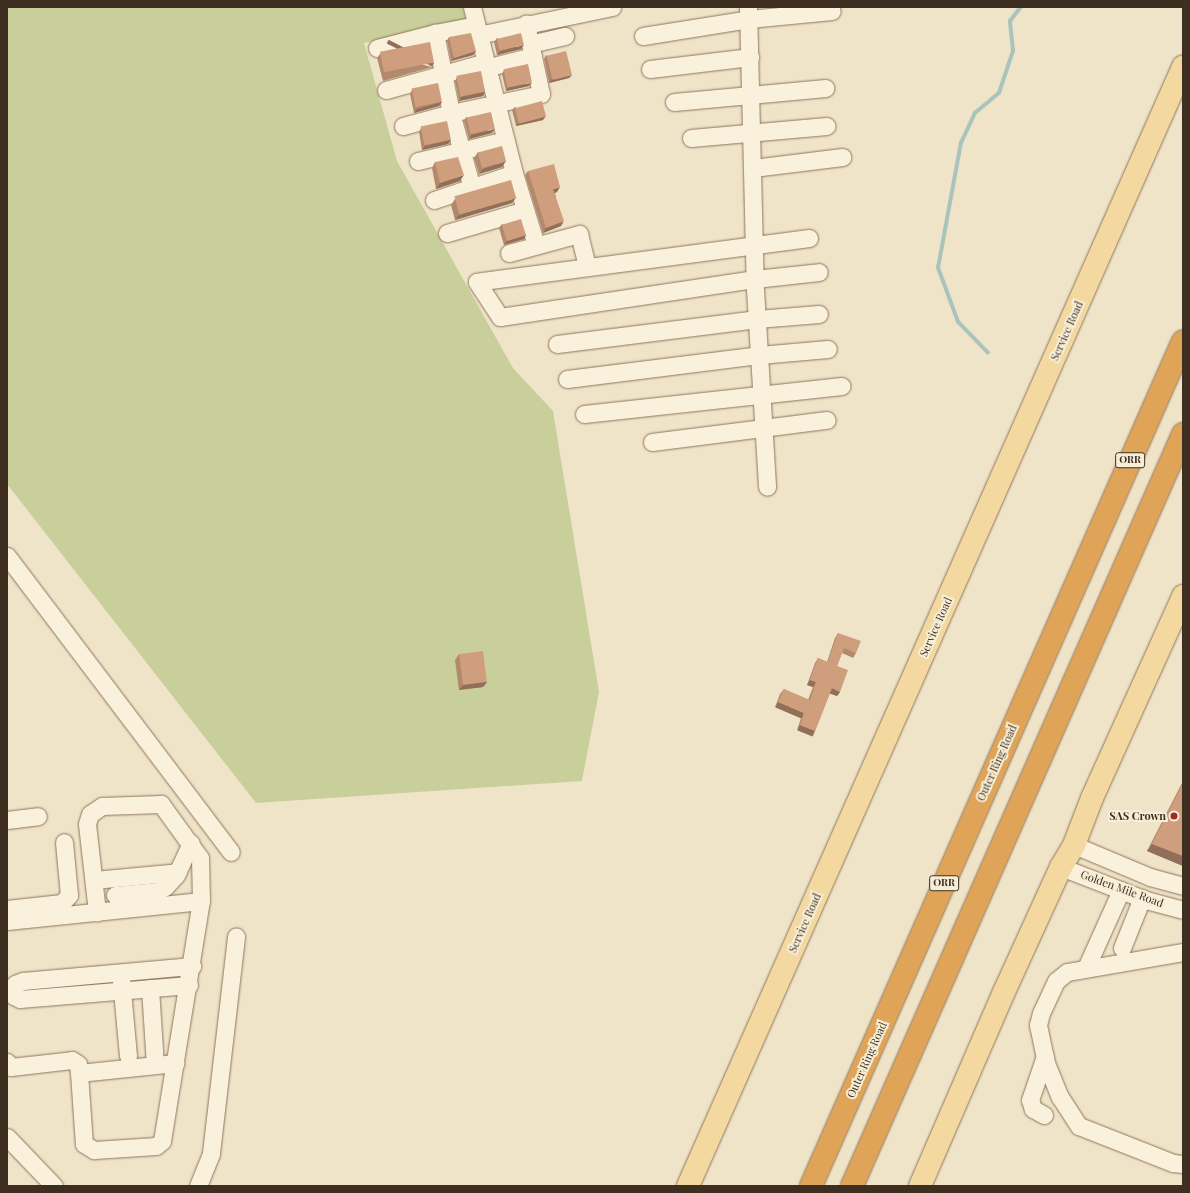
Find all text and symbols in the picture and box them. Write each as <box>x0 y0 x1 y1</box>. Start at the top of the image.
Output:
street label: Service Road <box>1048 299 1086 363</box>
road number: ORR <box>1115 452 1145 468</box>
street label: Service Road <box>917 595 955 659</box>
street label: Outer Ring Road <box>974 723 1020 803</box>
place label: SAS Crown <box>1109 809 1166 823</box>
marker: SAS Crown <box>1169 811 1179 821</box>
street label: Golden Mile Road <box>1079 868 1165 910</box>
road number: ORR <box>929 875 959 891</box>
street label: Service Road <box>786 891 824 955</box>
street label: Outer Ring Road <box>844 1020 890 1100</box>

